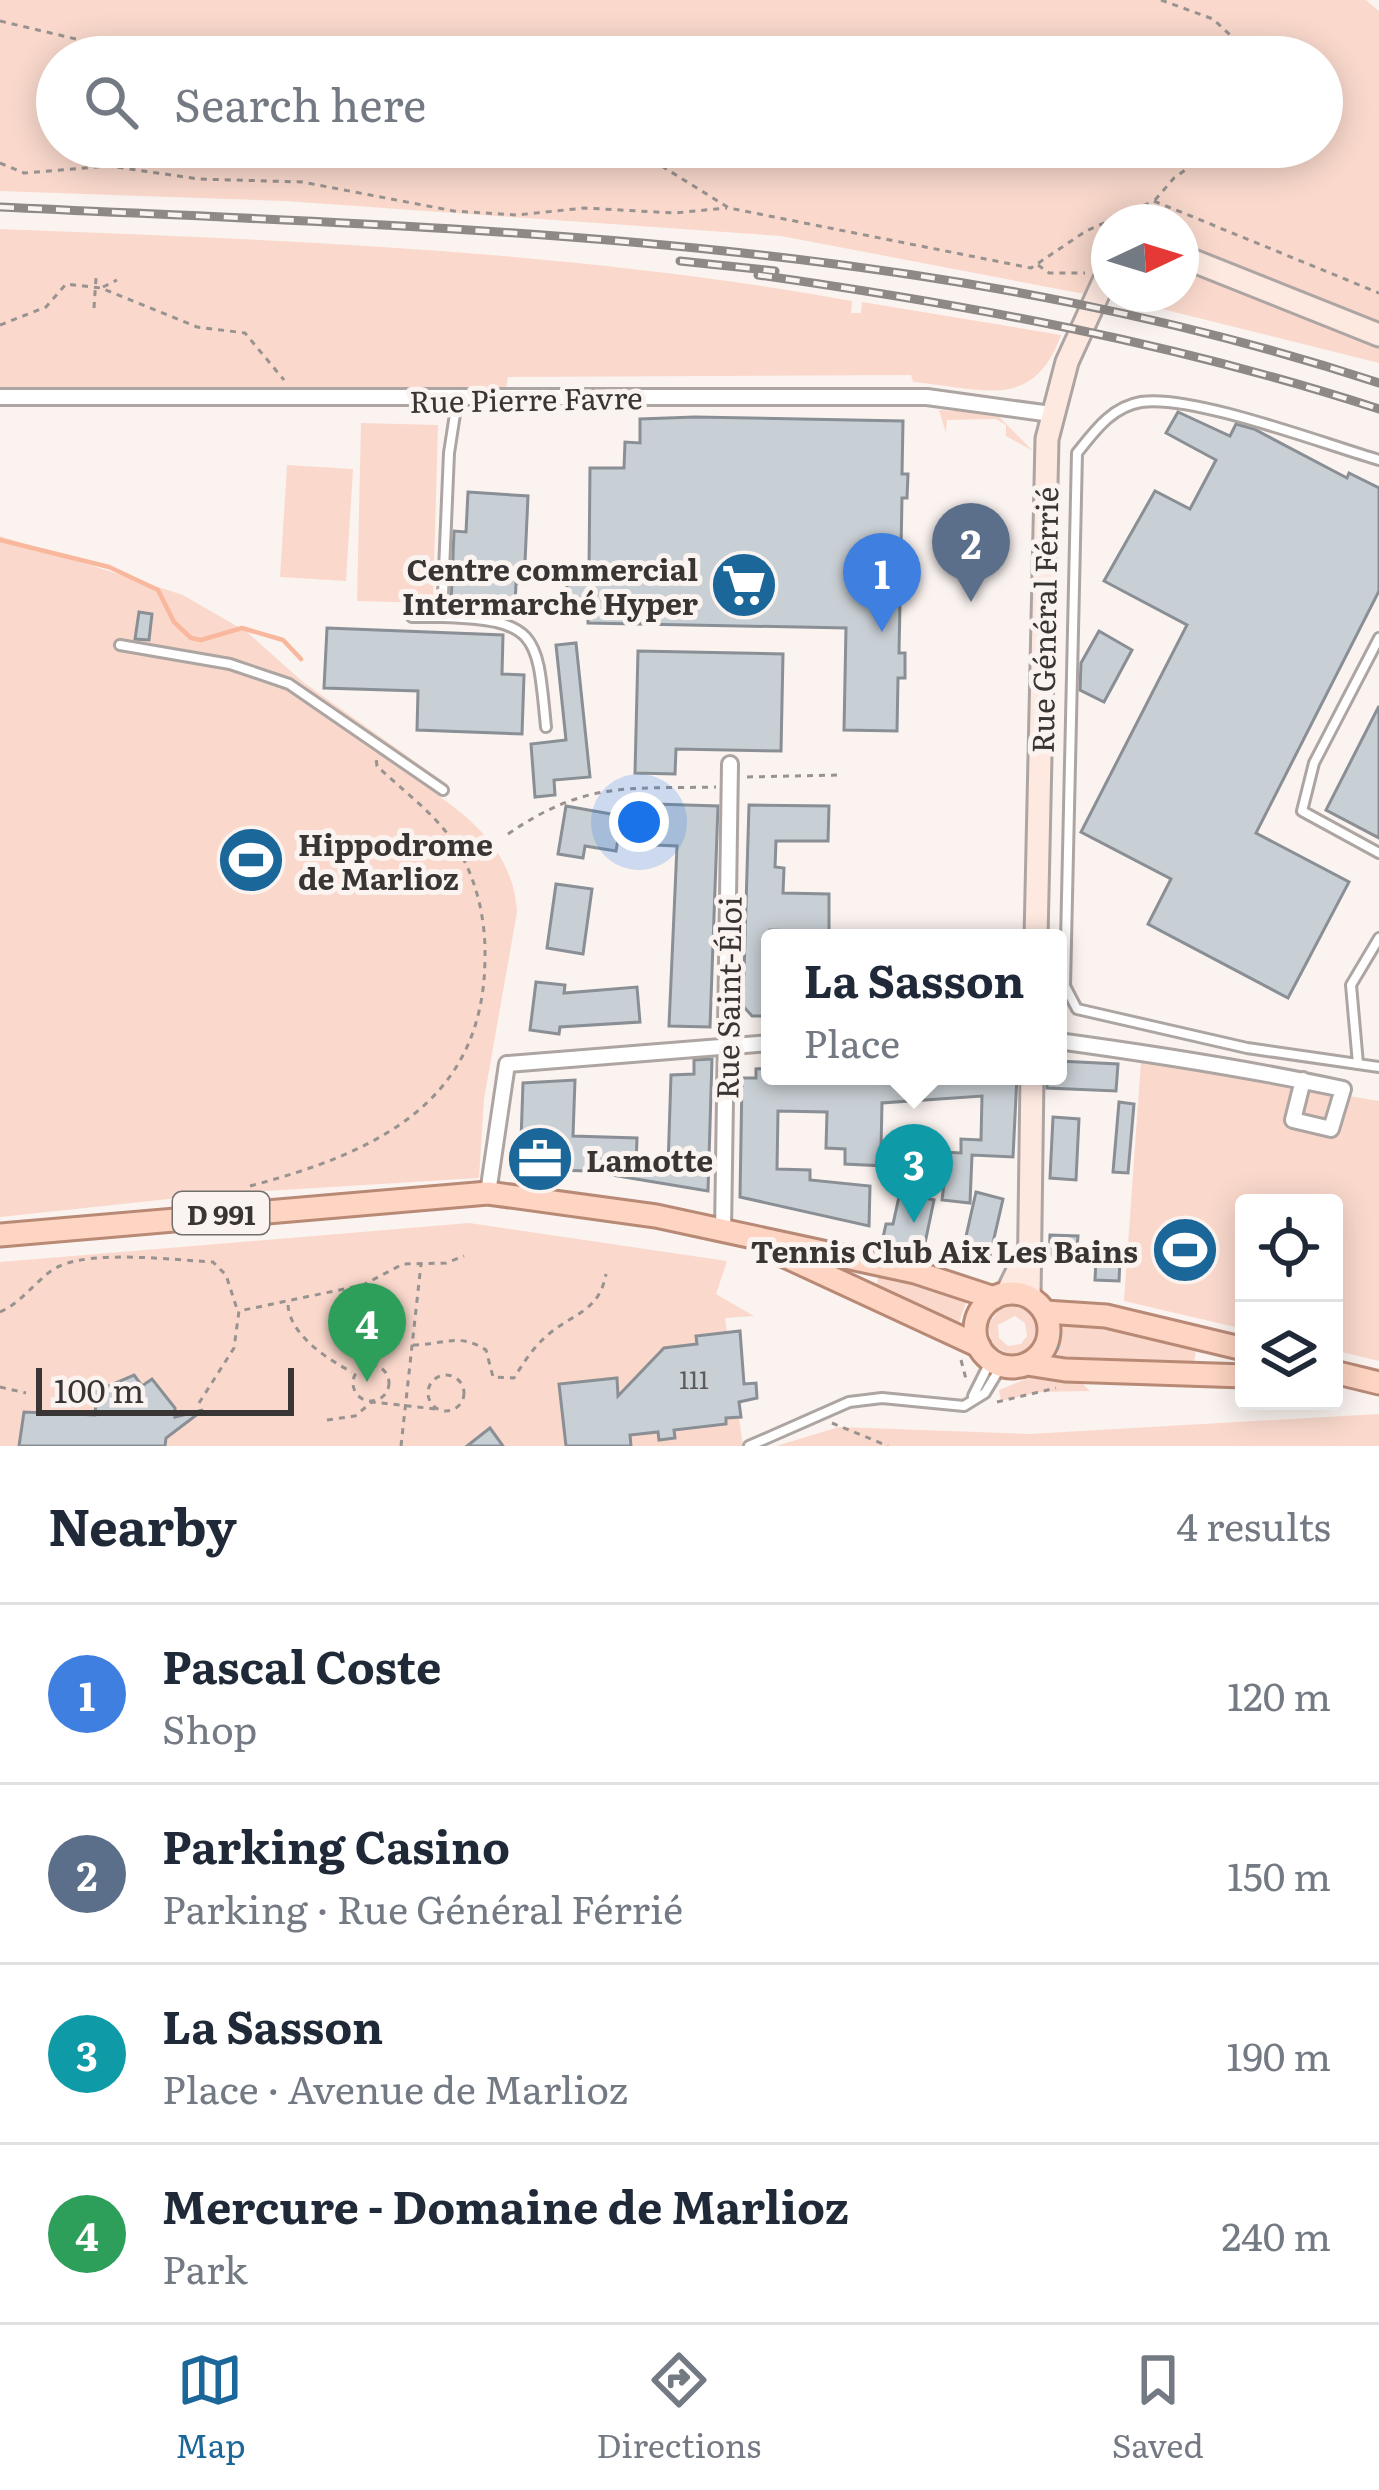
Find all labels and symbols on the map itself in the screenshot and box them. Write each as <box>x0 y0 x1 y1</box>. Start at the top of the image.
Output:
north arrow <box>1091 204 1199 312</box>
street label: Rue Pierre Favre <box>409 374 643 422</box>
street label: Rue Général Férrié <box>1019 486 1067 754</box>
pin: 2 <box>932 503 1010 602</box>
pin: 1 <box>843 533 921 632</box>
place label: Centre commercial Intermarché Hyper <box>402 546 698 624</box>
supermarket icon: Centre commercial Intermarché Hyper <box>709 550 779 620</box>
your location <box>609 792 669 852</box>
place label: Hippodrome de Marlioz <box>298 821 493 899</box>
sports icon: Hippodrome de Marlioz <box>216 825 286 895</box>
street label: Rue Saint-Éloi <box>703 896 751 1100</box>
office icon: Lamotte <box>505 1124 575 1194</box>
pin: 3 <box>875 1124 953 1223</box>
place label: Lamotte <box>586 1137 713 1181</box>
road number: D 991 <box>173 1192 269 1234</box>
sports icon: Tennis Club Aix Les Bains <box>1150 1215 1220 1285</box>
place label: Tennis Club Aix Les Bains <box>751 1228 1138 1272</box>
pin: 4 <box>328 1283 406 1382</box>
house number: 111 <box>679 1361 709 1396</box>
scale bar <box>36 1362 294 1415</box>

